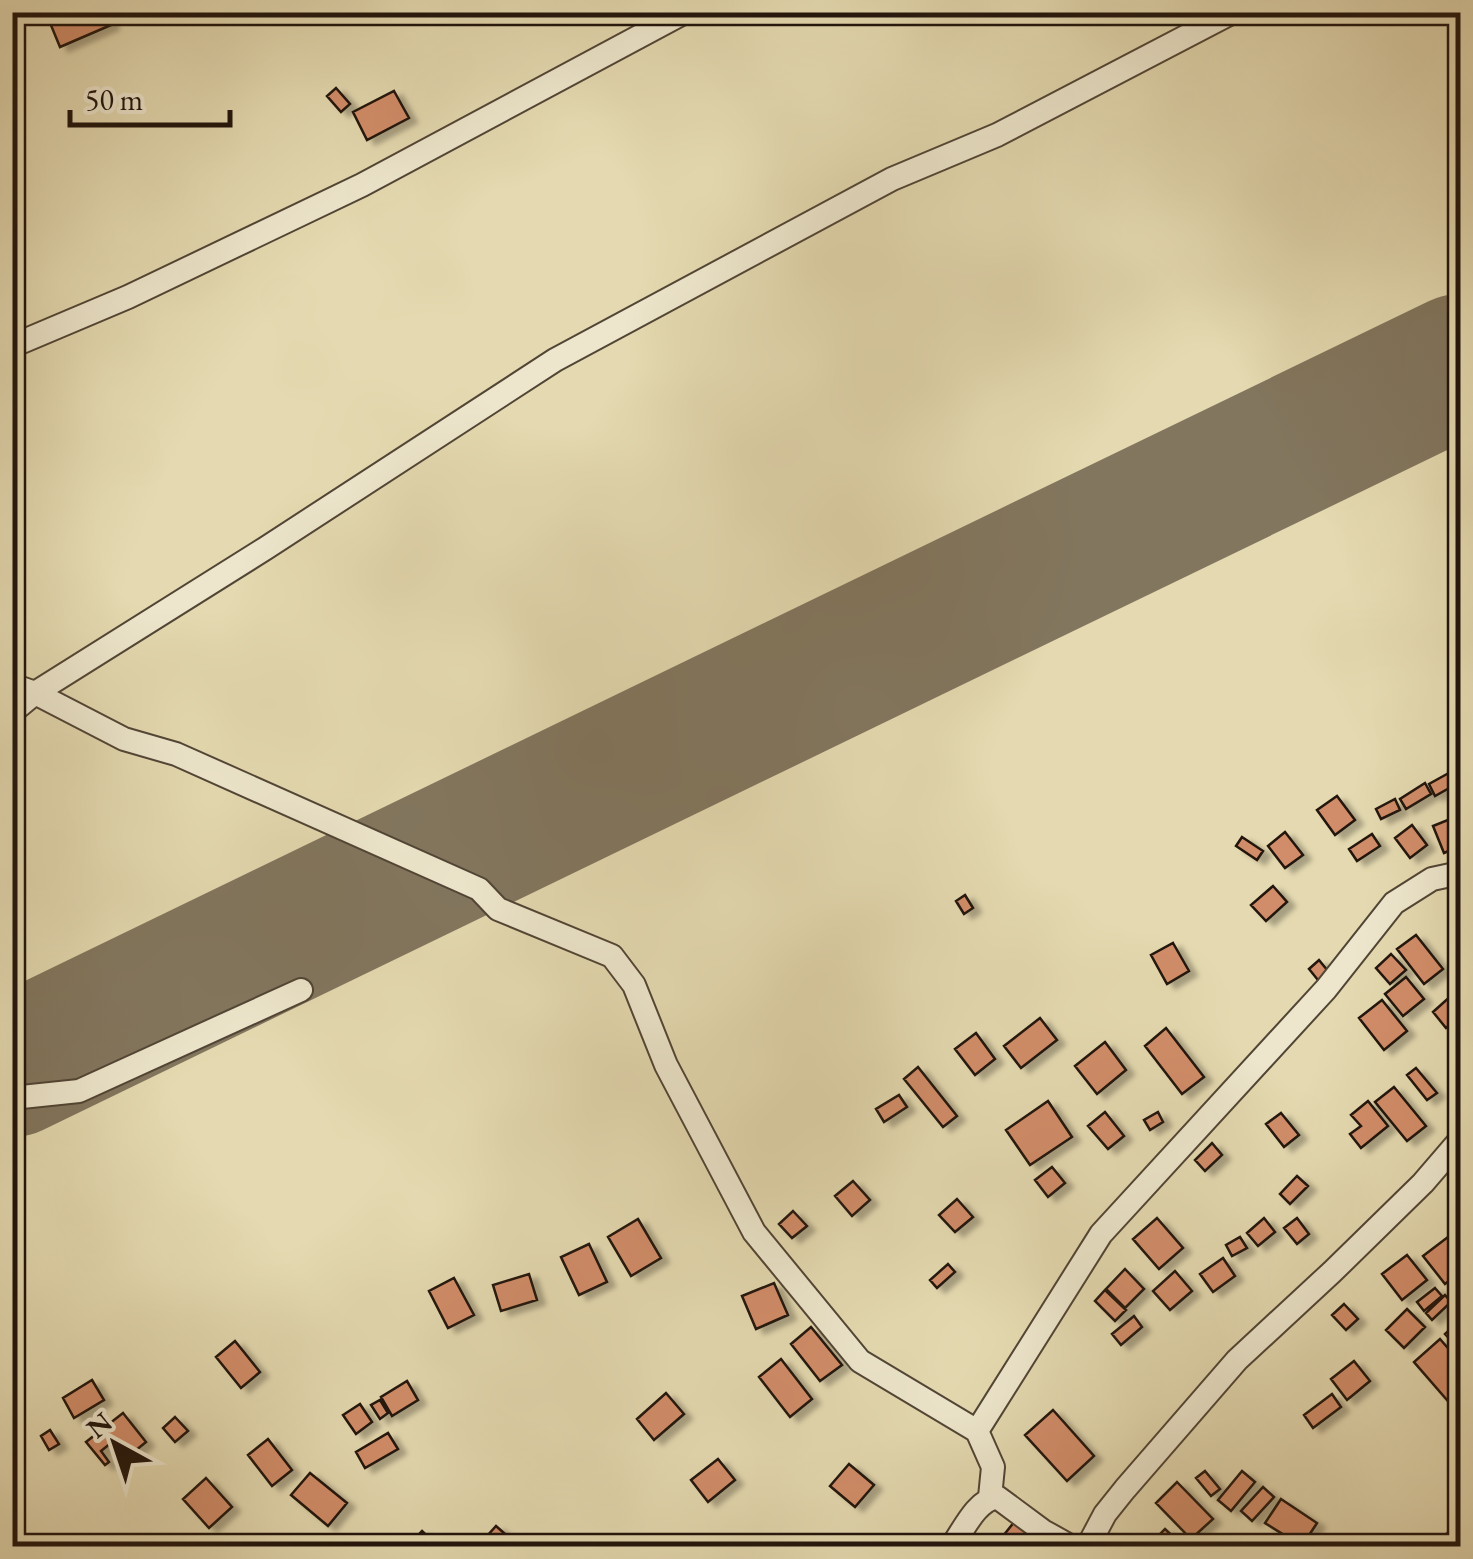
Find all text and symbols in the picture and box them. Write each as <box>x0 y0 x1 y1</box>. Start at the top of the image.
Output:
scale bar <box>70 65 230 127</box>
text: 50 m <box>85 80 143 119</box>
north arrow <box>65 1394 165 1494</box>
text: N <box>79 1404 119 1446</box>

